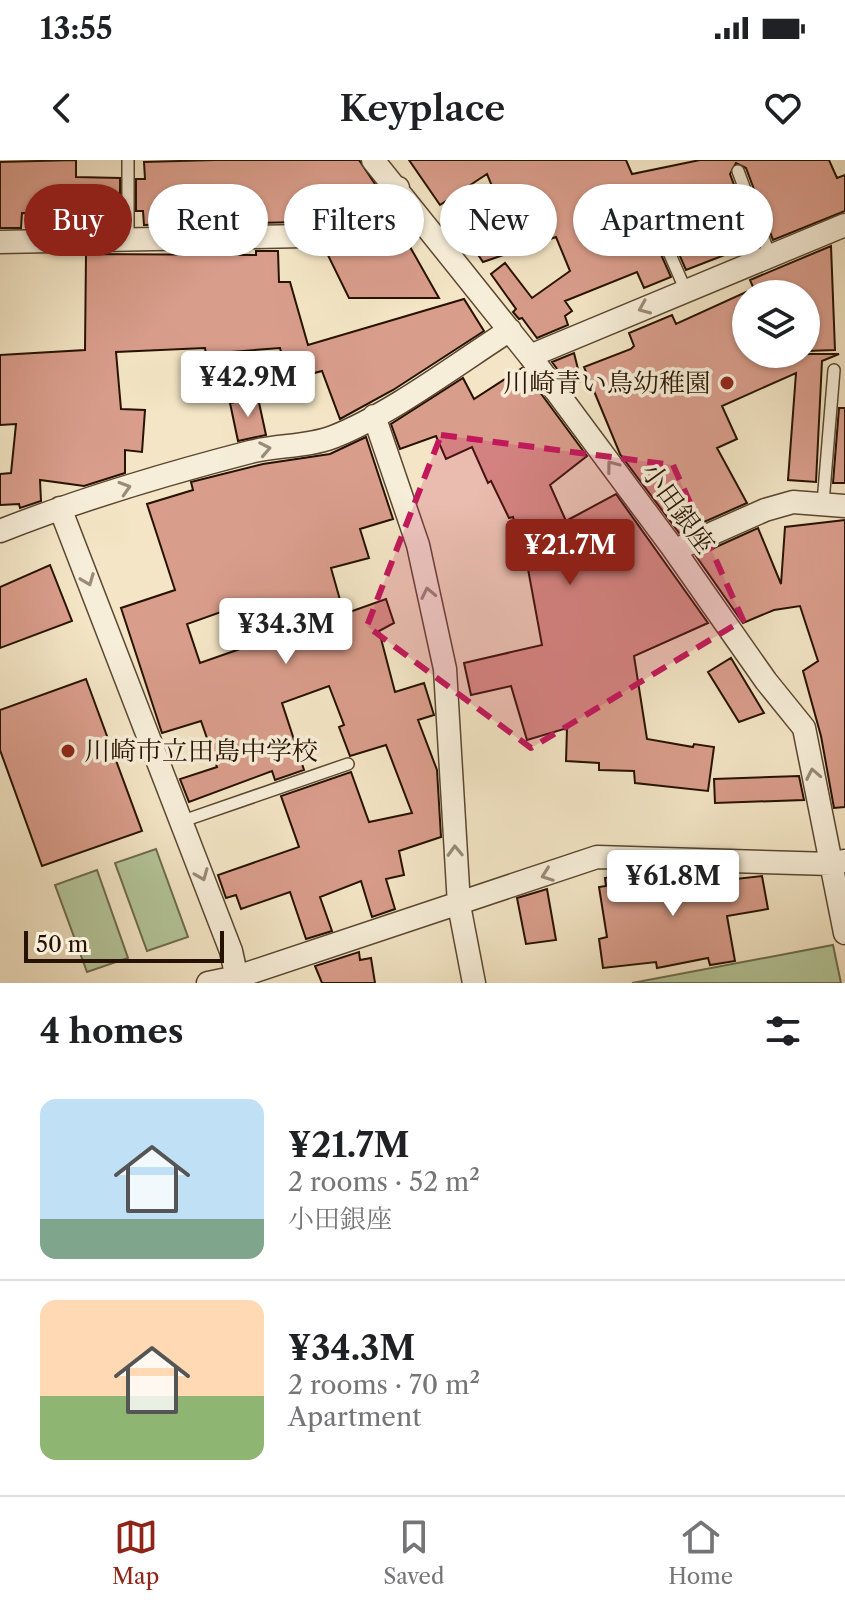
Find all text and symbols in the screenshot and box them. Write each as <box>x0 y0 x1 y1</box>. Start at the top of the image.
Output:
text: 13:55 <box>40 10 112 47</box>
icon: back <box>40 86 84 130</box>
text: Keyplace <box>340 86 505 130</box>
icon: heart <box>761 86 805 130</box>
chip: Buy <box>24 184 132 256</box>
chip: Rent <box>148 184 268 256</box>
chip: Filters <box>284 184 424 256</box>
chip: New <box>440 184 557 256</box>
chip: Apartment <box>573 184 773 256</box>
map controls <box>732 280 820 368</box>
button: layers <box>732 280 820 368</box>
one-way arrow <box>638 299 652 315</box>
pin: ¥42.9M <box>183 351 313 419</box>
text: ¥42.9M <box>199 361 297 393</box>
place label: 川崎青い鳥幼稚園 <box>503 367 711 399</box>
marker: 川崎青い鳥幼稚園 <box>718 374 736 392</box>
one-way arrow <box>258 442 271 459</box>
street label: 小田銀座 <box>634 457 722 559</box>
one-way arrow <box>608 460 622 475</box>
one-way arrow <box>117 481 131 497</box>
pin: ¥21.7M <box>505 519 635 587</box>
text: ¥21.7M <box>524 529 616 561</box>
one-way arrow <box>78 572 95 586</box>
one-way arrow <box>420 586 437 600</box>
pin: ¥34.3M <box>221 598 351 666</box>
text: ¥34.3M <box>237 608 335 640</box>
place label: 川崎市立田島中学校 <box>84 735 318 767</box>
marker: 川崎市立田島中学校 <box>59 742 77 760</box>
one-way arrow <box>806 767 823 781</box>
one-way arrow <box>447 844 464 857</box>
pin: ¥61.8M <box>608 850 738 918</box>
text: ¥61.8M <box>625 860 721 892</box>
one-way arrow <box>540 865 554 882</box>
one-way arrow <box>192 867 208 881</box>
scale bar <box>24 927 224 963</box>
text: 50 m <box>36 931 88 958</box>
icon: filters <box>761 1009 805 1053</box>
text: 4 homes <box>40 1010 184 1052</box>
text: ¥21.7M <box>288 1124 410 1166</box>
icon: home <box>104 1131 200 1227</box>
text: 2 rooms · 52 m² <box>288 1166 480 1198</box>
text: 小田銀座 <box>288 1203 392 1235</box>
text: ¥34.3M <box>288 1327 415 1369</box>
icon: home <box>104 1332 200 1428</box>
text: 2 rooms · 70 m² <box>288 1369 480 1401</box>
text: Apartment <box>288 1401 421 1433</box>
tab: Map <box>112 1515 159 1590</box>
tab: Saved <box>383 1515 444 1590</box>
tab: Home <box>668 1515 733 1590</box>

